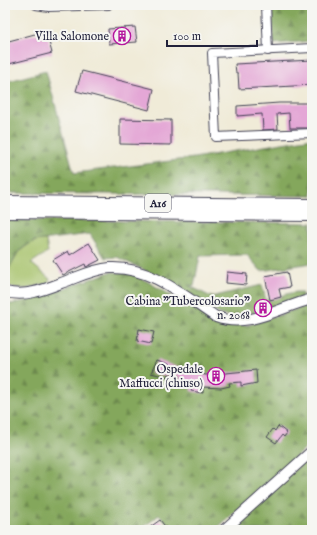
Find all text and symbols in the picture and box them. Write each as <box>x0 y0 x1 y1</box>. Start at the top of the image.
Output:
scale bar <box>167 22 257 48</box>
building icon: Villa Salomone <box>112 26 132 46</box>
place label: Villa Salomone <box>34 29 109 44</box>
text: 100 m <box>173 29 201 44</box>
road number: A16 <box>145 194 171 212</box>
place label: Cabina "Tubercolosario" n. 2068 <box>126 294 250 323</box>
building icon: Cabina "Tubercolosario" n. 2068 <box>253 298 273 318</box>
place label: Ospedale Maffucci (chiuso) <box>119 362 203 391</box>
building icon: Ospedale Maffucci (chiuso) <box>206 366 226 386</box>

